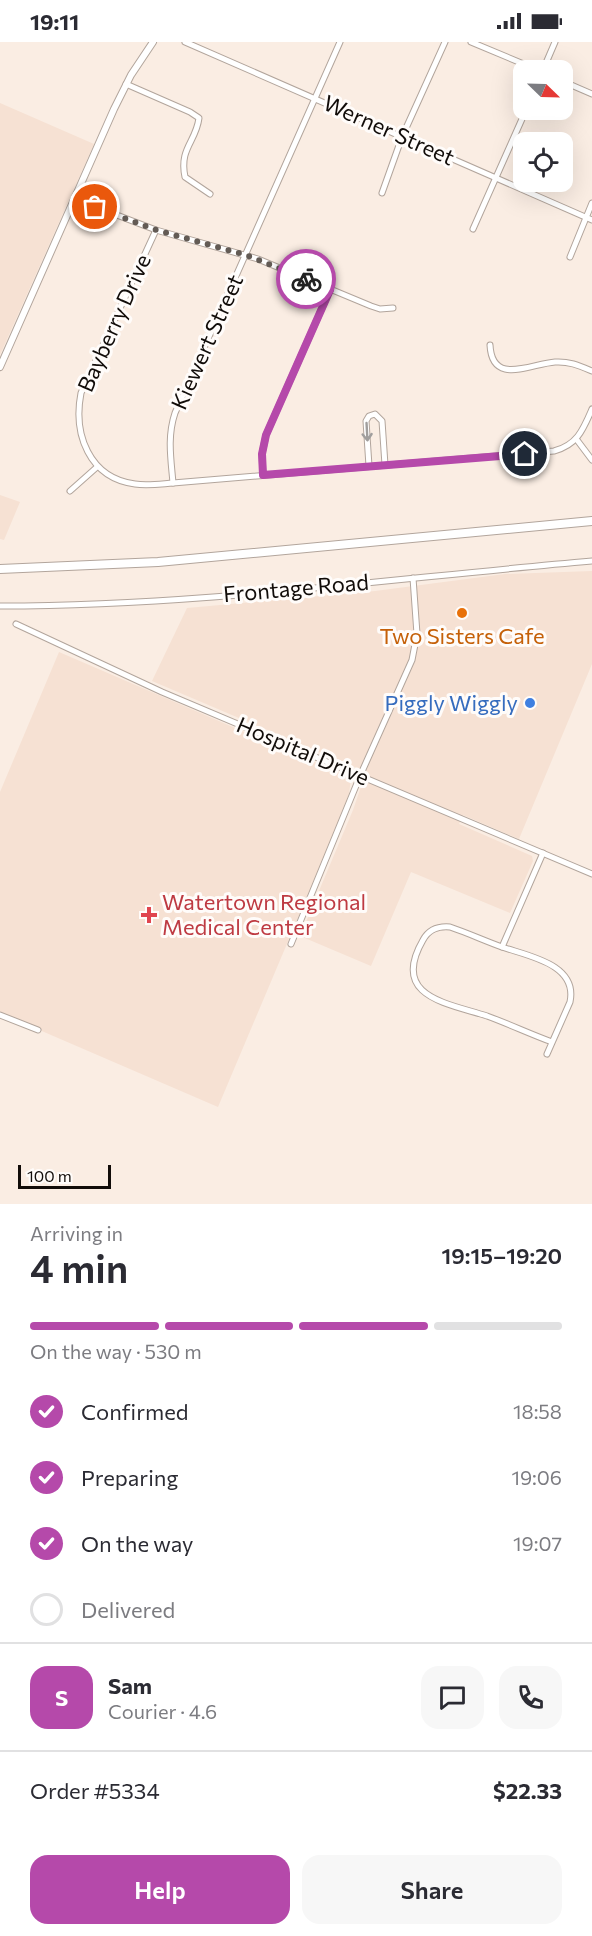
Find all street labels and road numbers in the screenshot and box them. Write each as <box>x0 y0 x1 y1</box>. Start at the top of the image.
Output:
street label: Werner Street <box>319 89 459 170</box>
street label: Bayberry Drive <box>71 250 156 396</box>
street label: Kiewert Street <box>165 270 248 413</box>
street label: Frontage Road <box>222 568 370 607</box>
street label: Hospital Drive <box>233 710 374 791</box>

